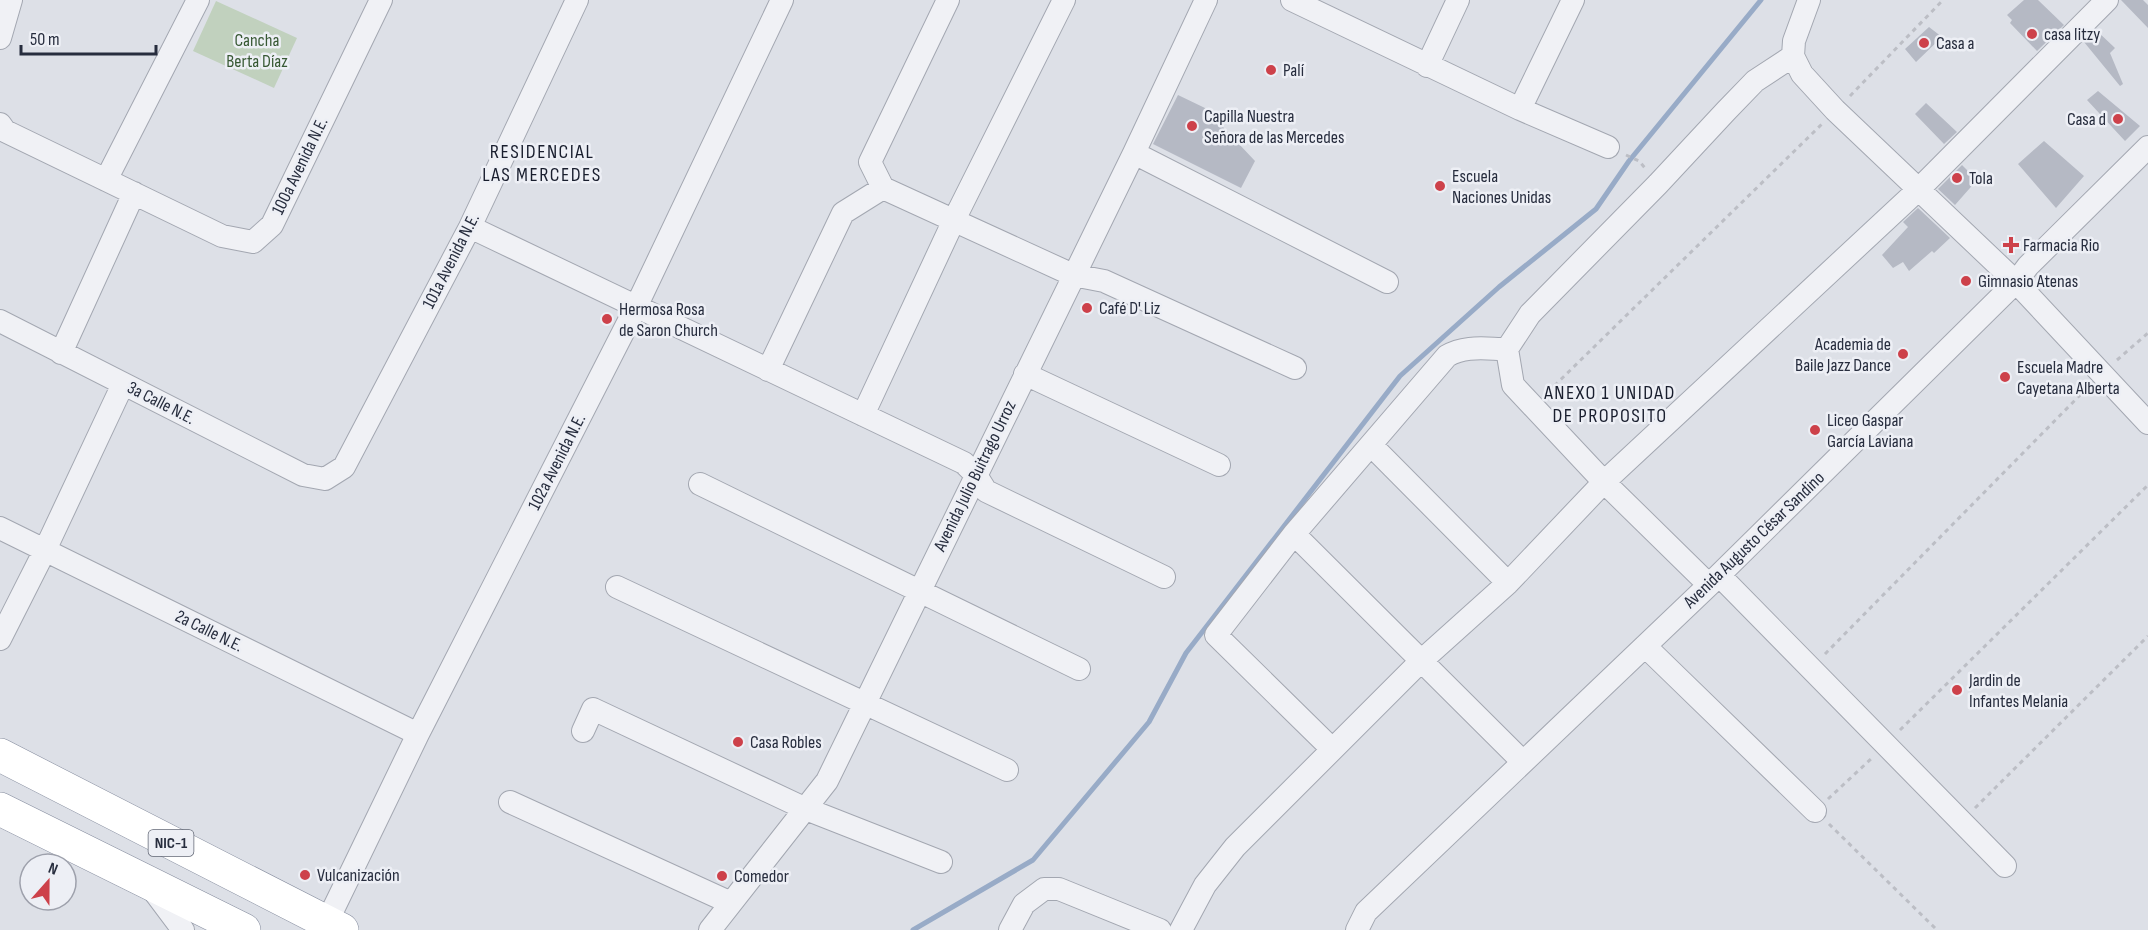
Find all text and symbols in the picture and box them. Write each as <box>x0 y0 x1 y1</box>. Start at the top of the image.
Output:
scale bar <box>21 18 156 56</box>
place label: casa litzy <box>2044 24 2100 45</box>
marker: casa litzy <box>2025 27 2039 41</box>
text: 50 m <box>30 29 60 50</box>
park label: Cancha Berta Díaz <box>226 30 288 72</box>
place label: Casa a <box>1936 33 1975 54</box>
marker: Casa a <box>1917 36 1931 50</box>
place label: Palí <box>1283 60 1305 81</box>
marker: Palí <box>1264 63 1278 77</box>
place label: Capilla Nuestra Señora de las Mercedes <box>1204 106 1344 148</box>
place label: Casa d <box>2067 109 2106 130</box>
marker: Casa d <box>2111 112 2125 126</box>
street label: 100a Avenida N.E. <box>267 114 333 218</box>
marker: Capilla Nuestra Señora de las Mercedes <box>1185 119 1199 133</box>
district label: RESIDENCIAL LAS MERCEDES <box>482 140 602 187</box>
place label: Escuela Naciones Unidas <box>1452 166 1551 208</box>
place label: Tola <box>1969 168 1993 189</box>
marker: Tola <box>1950 171 1964 185</box>
marker: Escuela Naciones Unidas <box>1433 179 1447 193</box>
street label: 101a Avenida N.E. <box>418 210 484 312</box>
place label: Farmacia Rio <box>2023 235 2100 256</box>
marker: Farmacia Rio <box>2004 238 2018 252</box>
place label: Gimnasio Atenas <box>1978 271 2078 292</box>
marker: Gimnasio Atenas <box>1959 274 1973 288</box>
place label: Café D' Liz <box>1099 298 1161 319</box>
place label: Hermosa Rosa de Saron Church <box>619 299 718 341</box>
marker: Café D' Liz <box>1080 301 1094 315</box>
marker: Hermosa Rosa de Saron Church <box>600 312 614 326</box>
place label: Academia de Baile Jazz Dance <box>1795 334 1891 376</box>
marker: Academia de Baile Jazz Dance <box>1896 347 1910 361</box>
place label: Escuela Madre Cayetana Alberta <box>2017 357 2120 399</box>
marker: Escuela Madre Cayetana Alberta <box>1998 370 2012 384</box>
street label: 3a Calle N.E. <box>124 377 198 429</box>
district label: ANEXO 1 UNIDAD DE PROPOSITO <box>1543 381 1676 428</box>
street label: Avenida Julio Buitrago Urroz <box>929 397 1021 556</box>
place label: Liceo Gaspar García Laviana <box>1827 410 1913 452</box>
street label: 102a Avenida N.E. <box>524 411 590 513</box>
marker: Liceo Gaspar García Laviana <box>1808 423 1822 437</box>
street label: Avenida Augusto César Sandino <box>1679 467 1829 613</box>
street label: 2a Calle N.E. <box>172 606 246 656</box>
place label: Jardin de Infantes Melania <box>1968 670 2068 712</box>
marker: Jardin de Infantes Melania <box>1950 683 1964 697</box>
place label: Casa Robles <box>750 732 822 753</box>
marker: Casa Robles <box>731 735 745 749</box>
road number: NIC-1 <box>148 830 194 856</box>
north arrow <box>18 852 78 912</box>
text: N <box>45 859 60 880</box>
place label: Vulcanización <box>317 865 400 886</box>
place label: Comedor <box>734 866 789 887</box>
marker: Vulcanización <box>298 868 312 882</box>
marker: Comedor <box>715 869 729 883</box>

